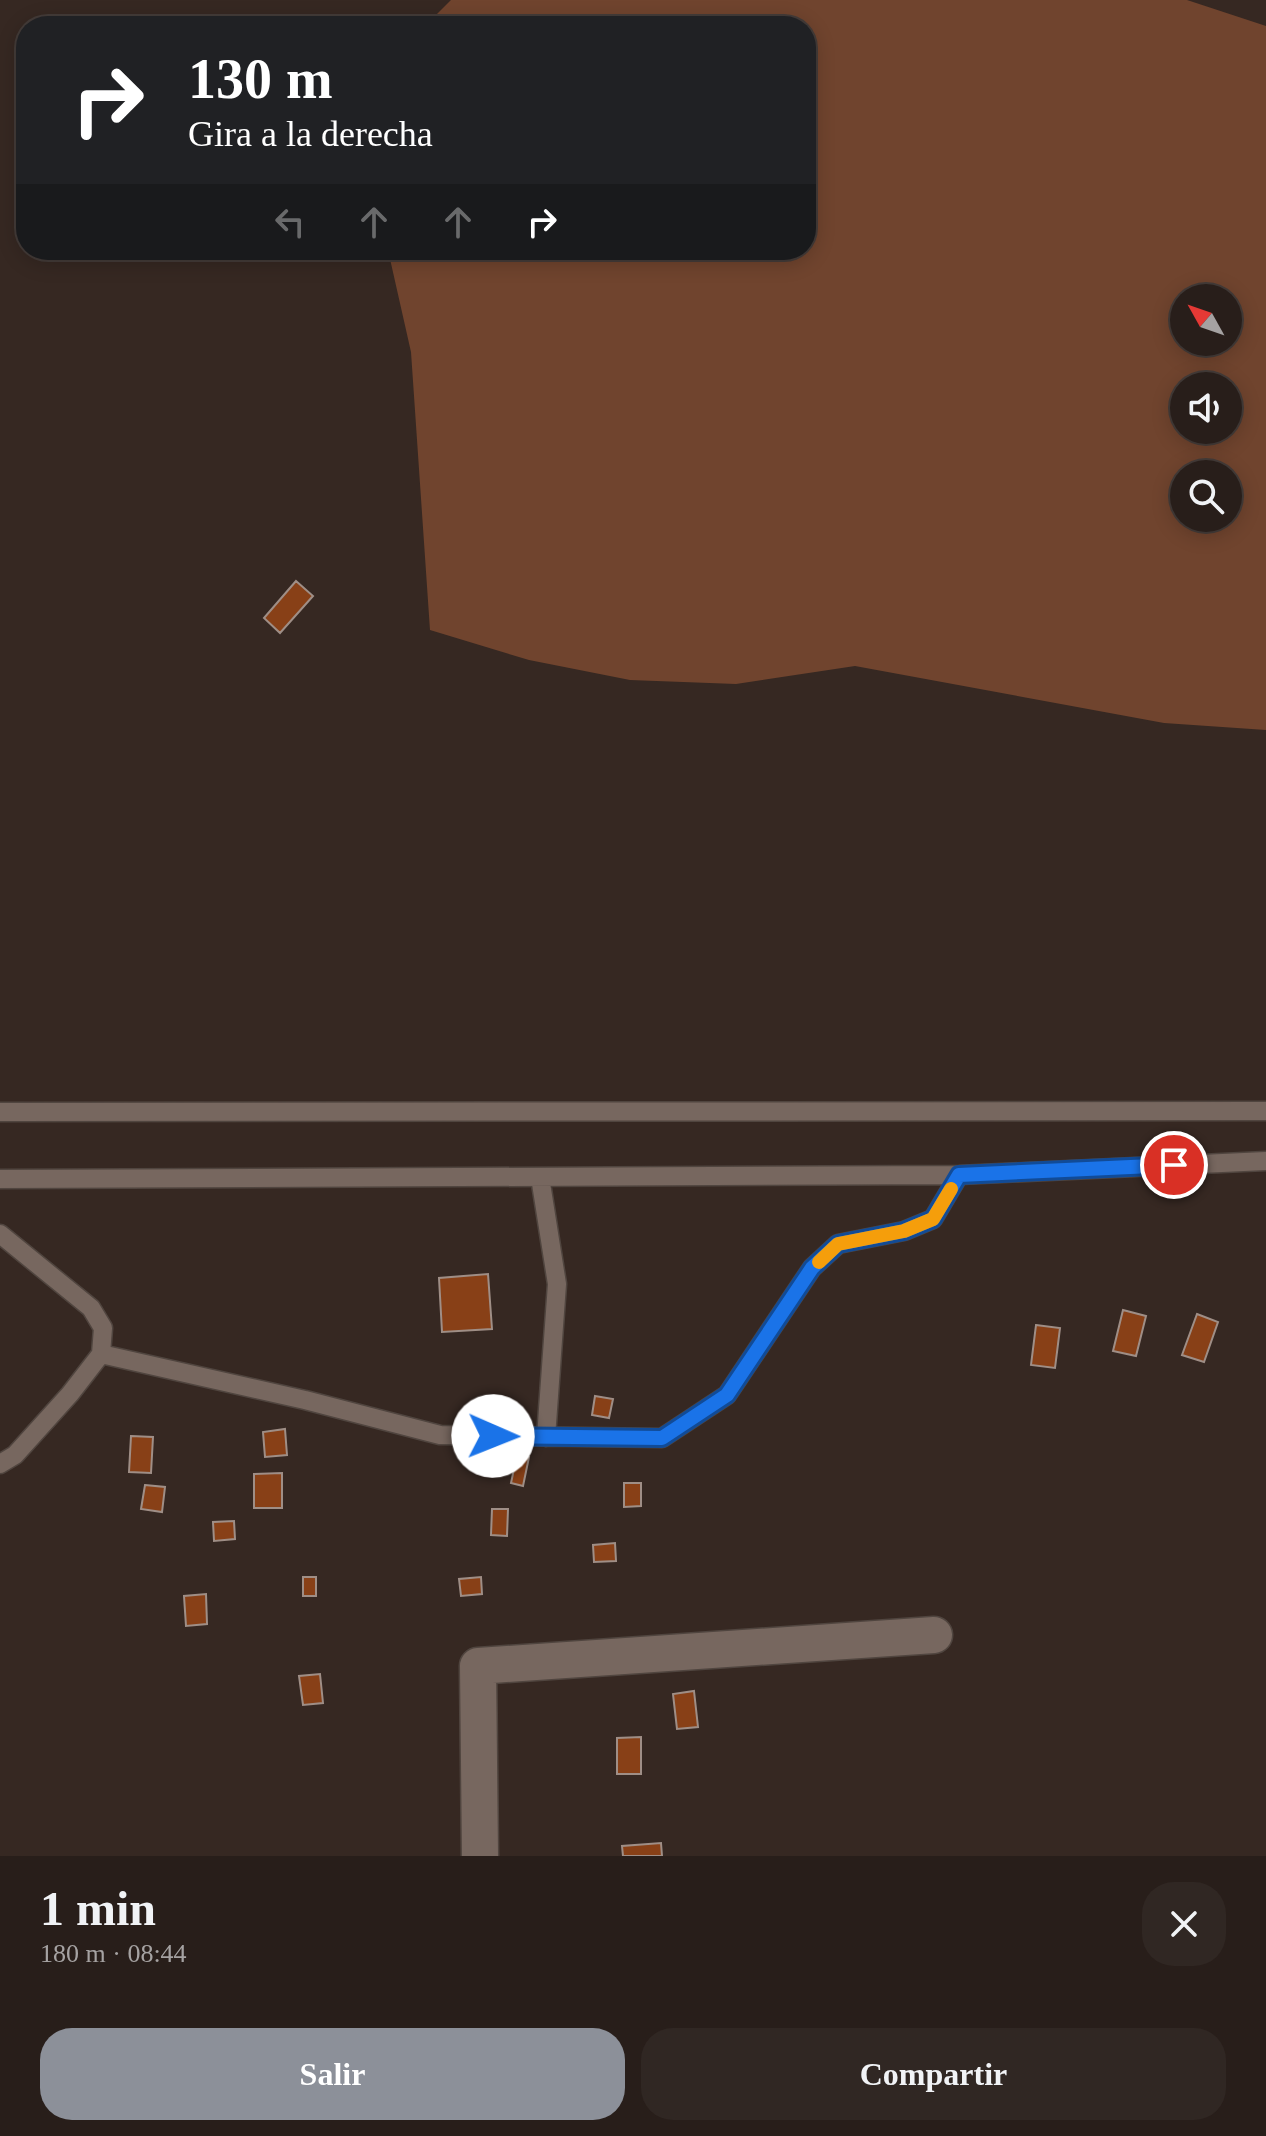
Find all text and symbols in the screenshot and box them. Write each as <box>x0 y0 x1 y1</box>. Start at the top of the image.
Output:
icon: right <box>56 48 160 152</box>
text: 130 m <box>188 48 333 110</box>
text: Gira a la derecha <box>188 114 433 154</box>
icon: left <box>268 200 312 244</box>
icon: ahead <box>352 200 396 244</box>
icon: ahead <box>436 200 480 244</box>
icon: right <box>520 200 564 244</box>
north arrow <box>1170 284 1242 356</box>
map controls <box>1170 284 1242 532</box>
button: sound <box>1170 372 1242 444</box>
button: search <box>1170 460 1242 532</box>
pin <box>1140 1131 1208 1199</box>
icon: arrive <box>1152 1143 1196 1187</box>
position arrow <box>451 1394 535 1478</box>
text: 1 min <box>40 1882 156 1935</box>
button: close <box>1142 1882 1226 1966</box>
text: 180 m · 08:44 <box>40 1939 187 1968</box>
button: Salir <box>40 2028 625 2120</box>
button: Compartir <box>641 2028 1226 2120</box>

